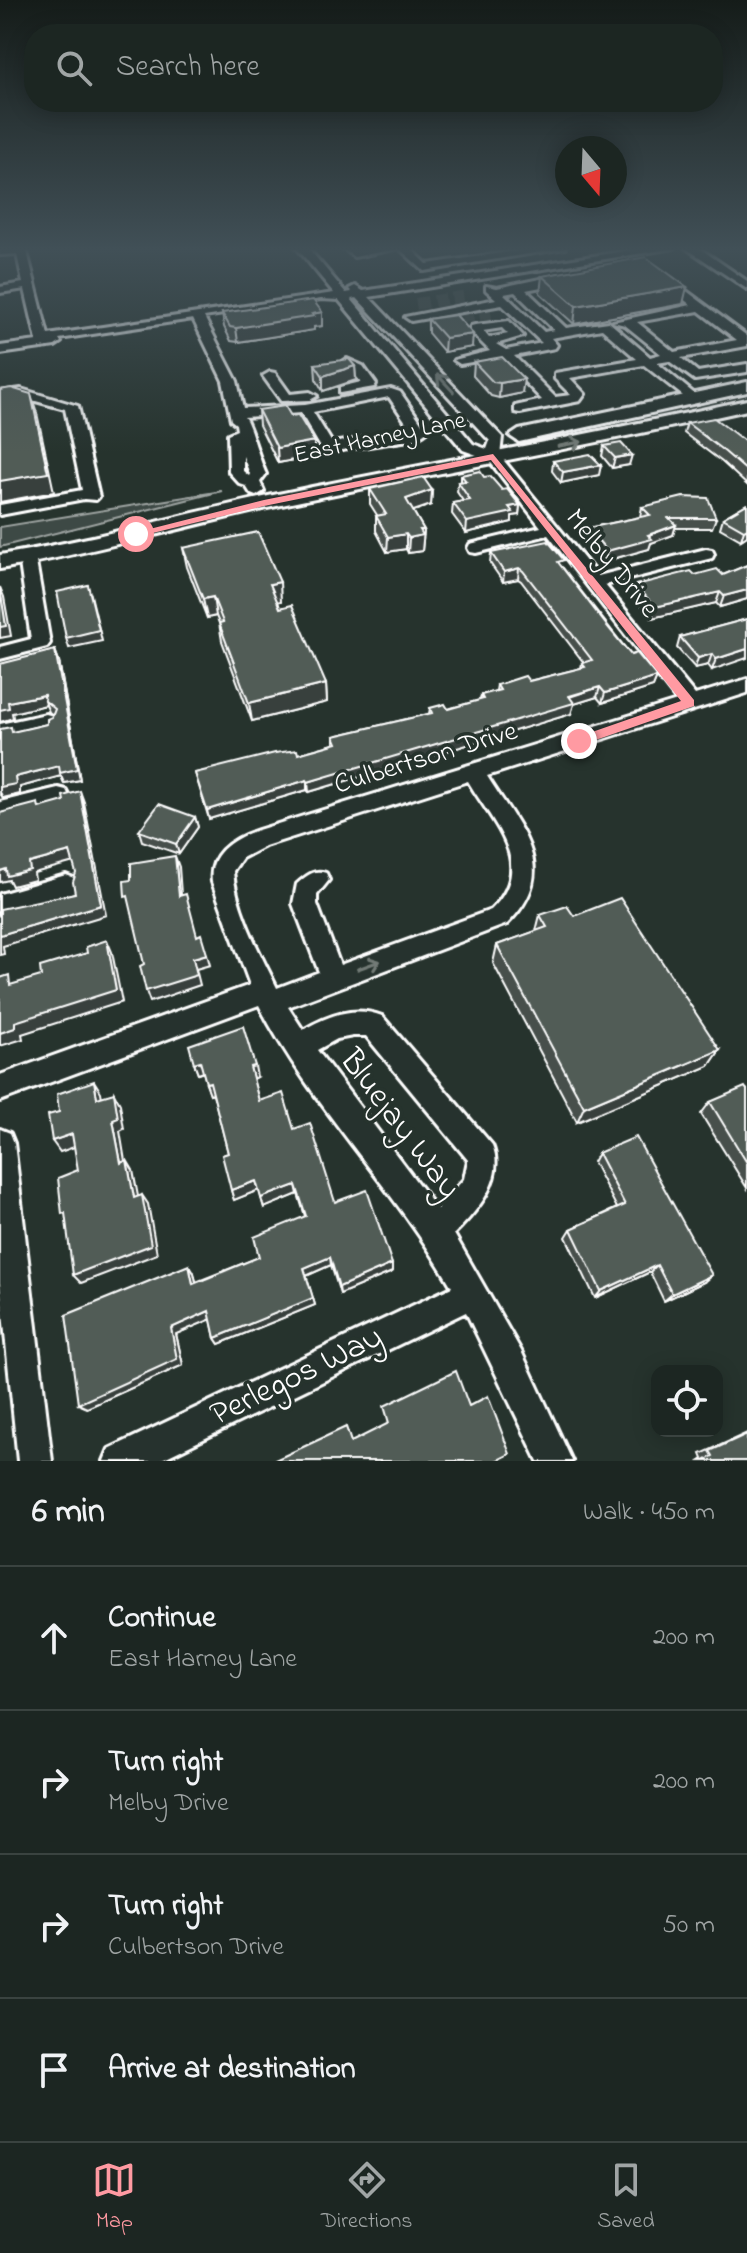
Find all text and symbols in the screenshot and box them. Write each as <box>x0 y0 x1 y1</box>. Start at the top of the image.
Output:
search box <box>24 24 723 112</box>
icon: search <box>52 46 96 90</box>
text: Search here <box>116 46 260 90</box>
north arrow <box>555 136 627 208</box>
one-way arrow <box>436 373 454 393</box>
street label: East Harney Lane <box>291 404 469 475</box>
one-way arrow <box>557 435 583 450</box>
street label: Melby Drive <box>554 501 668 628</box>
route start <box>118 516 154 552</box>
street label: Culbertson Drive <box>329 712 523 806</box>
route end <box>561 723 597 759</box>
one-way arrow <box>356 957 381 971</box>
street label: Bluejay Way <box>325 1038 472 1211</box>
street label: Perlegos Way <box>202 1314 392 1440</box>
map controls <box>651 1365 723 1437</box>
button: locate <box>651 1365 723 1437</box>
text: 6 min <box>32 1488 105 1538</box>
text: Walk · 450 m <box>583 1494 715 1532</box>
text: Continue <box>108 1597 216 1641</box>
icon: ahead <box>32 1616 76 1660</box>
text: 200 m <box>653 1619 715 1657</box>
text: East Harney Lane <box>108 1641 297 1679</box>
text: Turn right <box>108 1741 223 1785</box>
icon: right <box>32 1760 76 1804</box>
text: 200 m <box>653 1763 715 1801</box>
text: Melby Drive <box>108 1785 229 1823</box>
text: Turn right <box>108 1885 223 1929</box>
icon: right <box>32 1904 76 1948</box>
text: 50 m <box>662 1907 715 1945</box>
text: Culbertson Drive <box>108 1929 284 1967</box>
icon: arrive <box>32 2048 76 2092</box>
text: Arrive at destination <box>108 2048 356 2092</box>
tab: Map <box>92 2158 136 2238</box>
tab: Directions <box>321 2158 412 2238</box>
tab: Saved <box>597 2158 655 2238</box>

